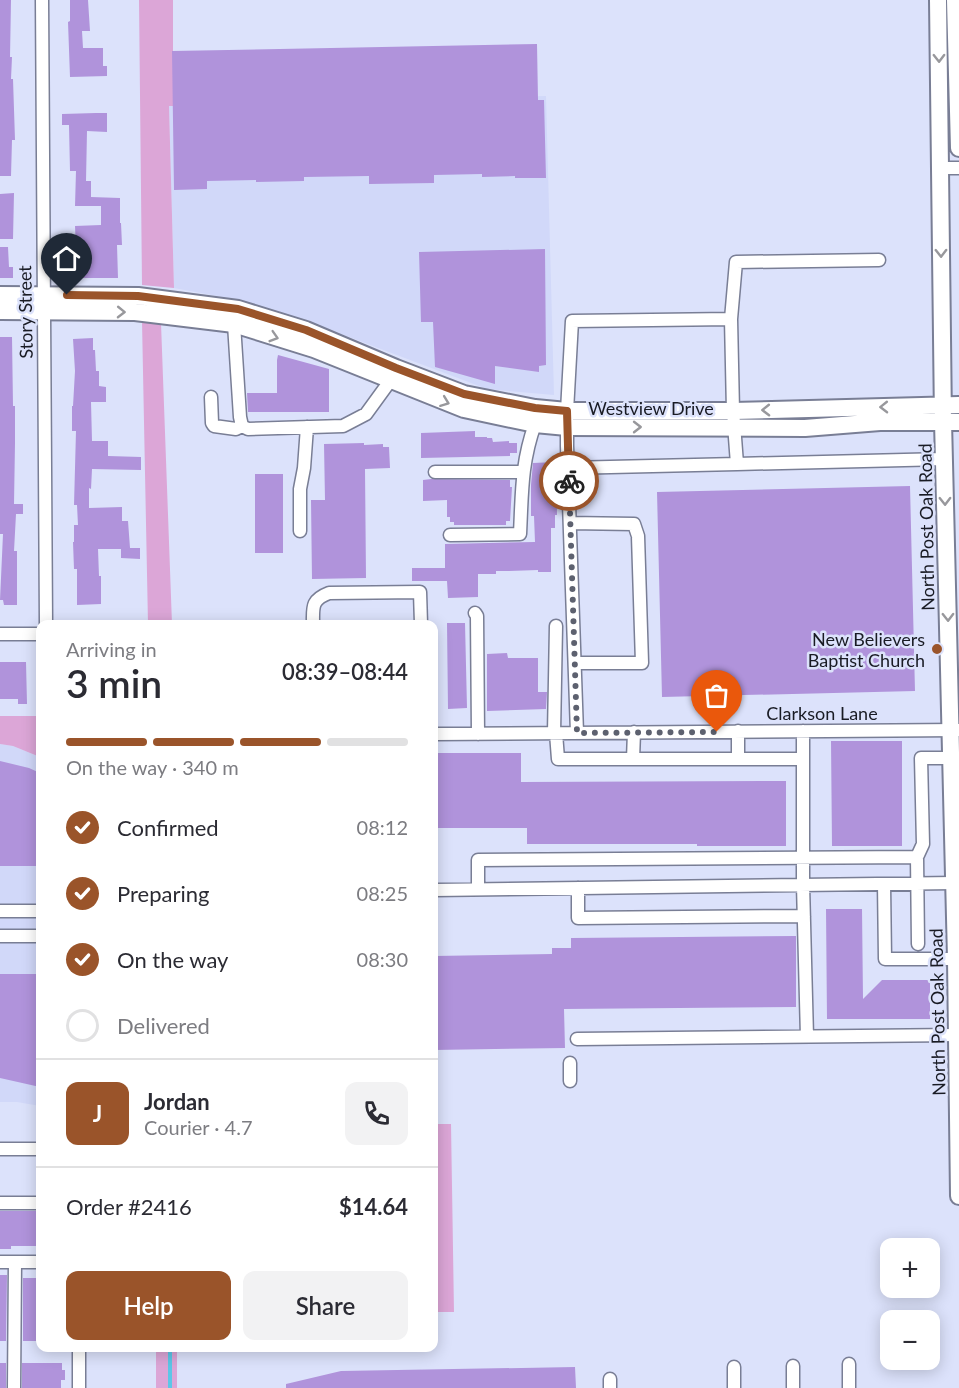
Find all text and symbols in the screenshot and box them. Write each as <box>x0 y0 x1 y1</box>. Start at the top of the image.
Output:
one-way arrow <box>932 54 945 63</box>
pin <box>41 233 92 295</box>
icon: home <box>50 242 83 275</box>
one-way arrow <box>935 249 947 258</box>
street label: Story Street <box>13 265 37 359</box>
one-way arrow <box>117 306 126 318</box>
one-way arrow <box>268 330 279 342</box>
one-way arrow <box>438 395 449 407</box>
street label: Westview Drive <box>588 397 714 419</box>
one-way arrow <box>880 401 889 413</box>
one-way arrow <box>761 404 770 416</box>
one-way arrow <box>632 421 641 434</box>
street label: North Post Oak Road <box>914 443 938 611</box>
courier <box>539 451 599 511</box>
icon: bike <box>553 465 586 498</box>
one-way arrow <box>939 496 952 505</box>
one-way arrow <box>942 613 954 622</box>
place label: New Believers Baptist Church <box>808 628 925 671</box>
text: Arriving in <box>66 637 157 661</box>
marker: New Believers Baptist Church <box>930 642 944 656</box>
text: 08:39–08:44 <box>282 658 408 685</box>
text: 3 min <box>66 660 162 706</box>
pin <box>691 670 742 732</box>
icon: bag <box>700 679 733 712</box>
street label: Clarkson Lane <box>766 702 878 724</box>
text: On the way · 340 m <box>66 755 239 779</box>
icon: check <box>66 811 99 844</box>
text: Confirmed <box>117 814 219 841</box>
text: 08:12 <box>357 815 408 839</box>
icon: check <box>66 877 99 910</box>
text: Preparing <box>117 880 209 907</box>
text: 08:25 <box>357 881 408 905</box>
street label: North Post Oak Road <box>925 928 949 1096</box>
icon: check <box>66 943 99 976</box>
text: On the way <box>117 946 228 973</box>
text: 08:30 <box>357 947 408 971</box>
text: Delivered <box>117 1012 210 1039</box>
button: phone <box>345 1082 408 1145</box>
text: Jordan <box>144 1088 210 1115</box>
text: J <box>93 1100 102 1127</box>
text: Courier · 4.7 <box>144 1115 253 1139</box>
text: Order #2416 <box>66 1193 192 1220</box>
text: $14.64 <box>339 1193 408 1220</box>
map controls <box>880 1238 940 1370</box>
button: + <box>880 1238 940 1298</box>
button: Help <box>66 1271 231 1340</box>
button: Share <box>243 1271 408 1340</box>
button: − <box>880 1310 940 1370</box>

